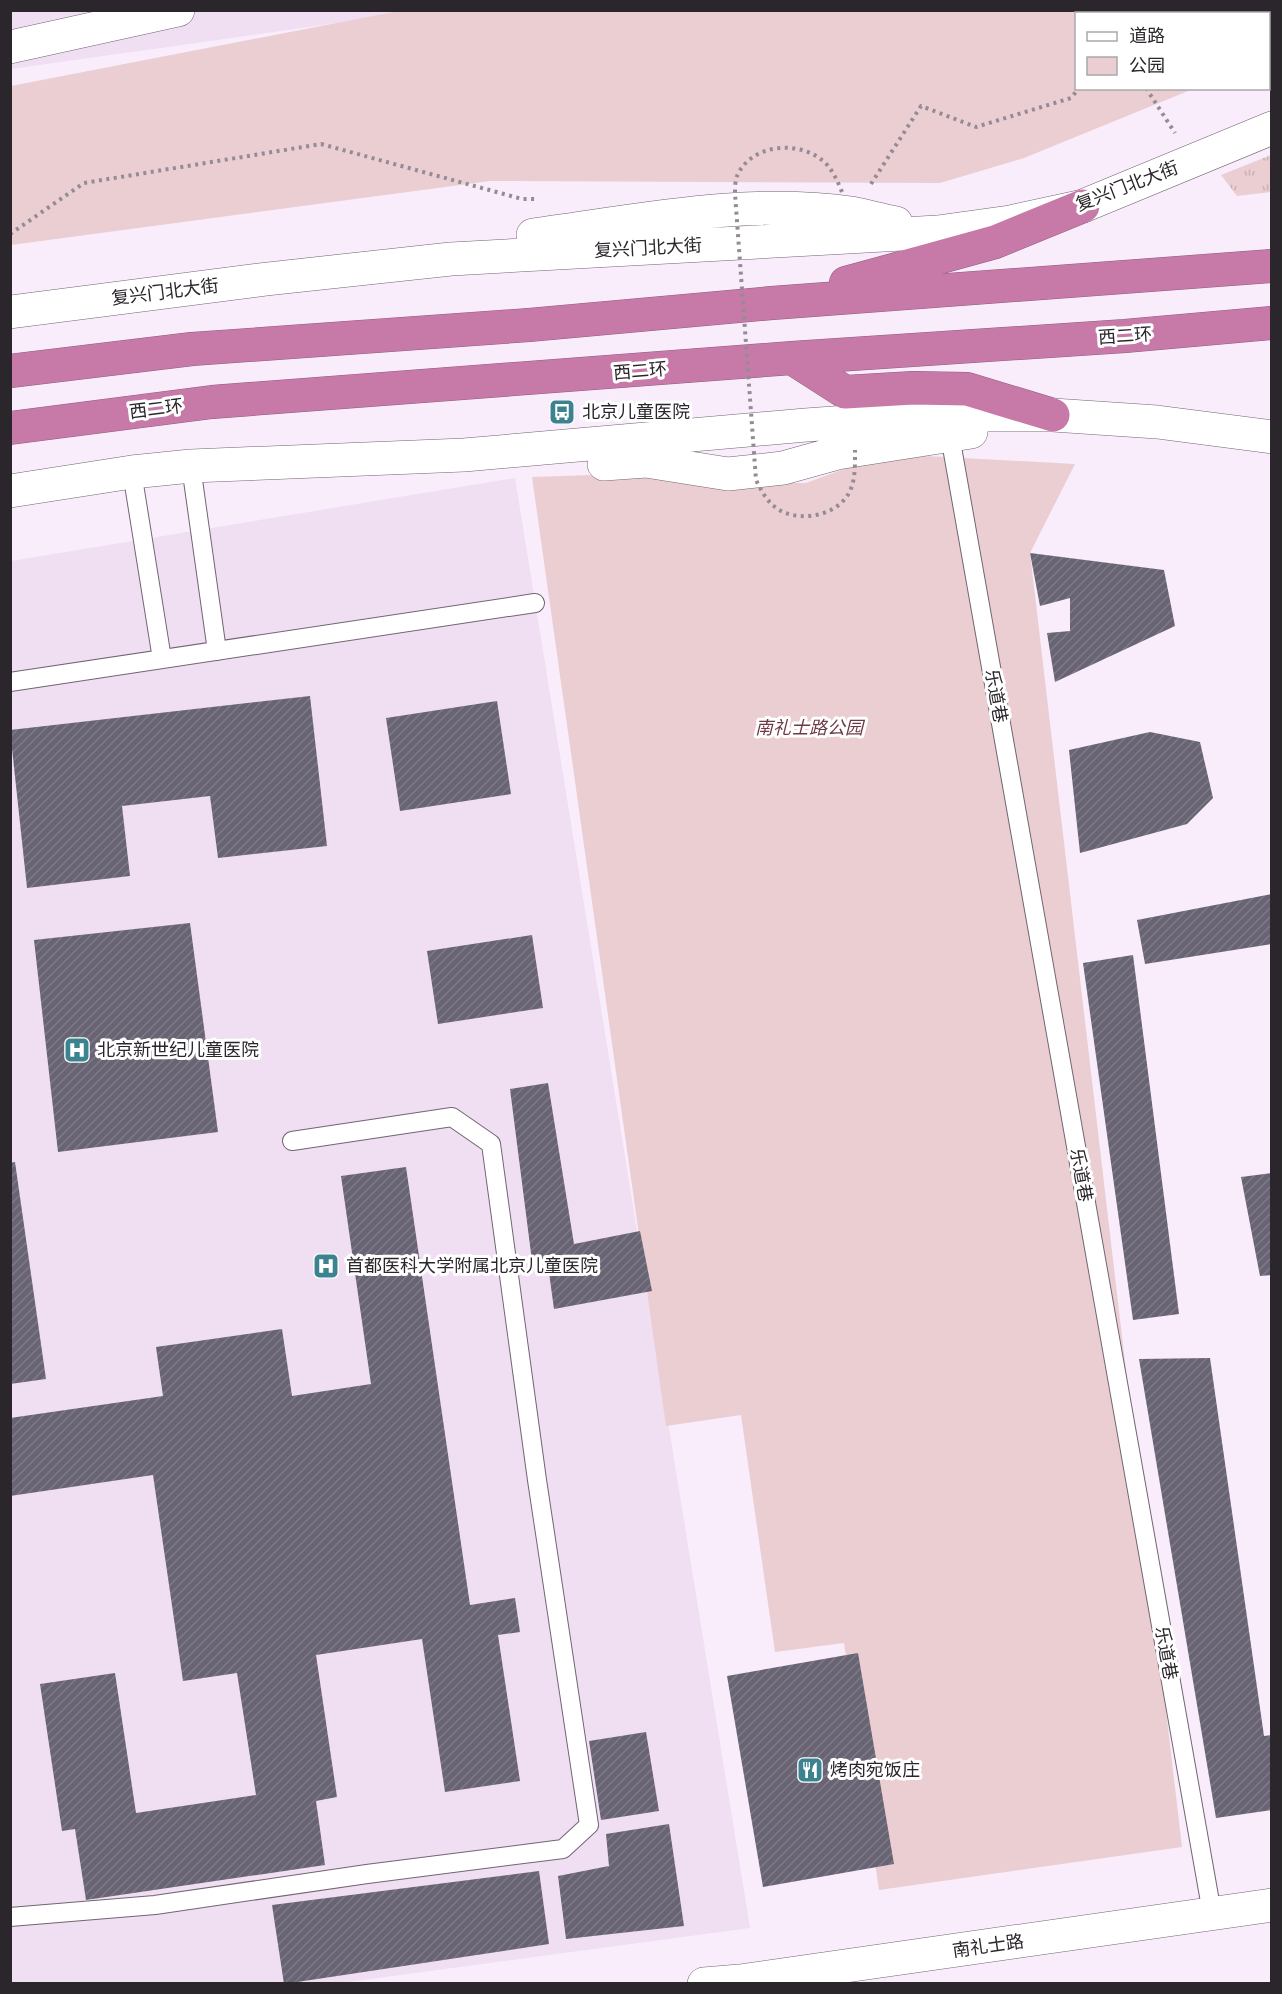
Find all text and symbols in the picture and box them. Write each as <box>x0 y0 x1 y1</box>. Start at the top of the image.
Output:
legend <box>1075 12 1270 90</box>
text: 道路 <box>1129 25 1165 47</box>
text: 公园 <box>1129 55 1165 77</box>
street label: 复兴门北大街 <box>1073 156 1181 216</box>
street label: 复兴门北大街 <box>593 234 703 262</box>
street label: 复兴门北大街 <box>110 275 220 309</box>
street label: 西二环 <box>1097 323 1153 349</box>
street label: 西二环 <box>612 358 668 384</box>
street label: 西二环 <box>128 395 184 423</box>
bus stop icon: 北京儿童医院 <box>547 397 577 427</box>
place label: 北京儿童医院 <box>582 401 690 423</box>
street label: 乐道巷 <box>980 668 1012 724</box>
park label: 南礼士路公园 <box>755 717 866 739</box>
hospital icon: 北京新世纪儿童医院 <box>62 1035 92 1065</box>
place label: 北京新世纪儿童医院 <box>97 1039 259 1061</box>
street label: 乐道巷 <box>1065 1147 1097 1203</box>
hospital icon: 首都医科大学附属北京儿童医院 <box>311 1251 341 1281</box>
place label: 首都医科大学附属北京儿童医院 <box>346 1255 598 1277</box>
street label: 乐道巷 <box>1150 1625 1182 1681</box>
restaurant icon: 烤肉宛饭庄 <box>795 1755 825 1785</box>
place label: 烤肉宛饭庄 <box>830 1759 920 1781</box>
street label: 南礼士路 <box>951 1930 1025 1962</box>

